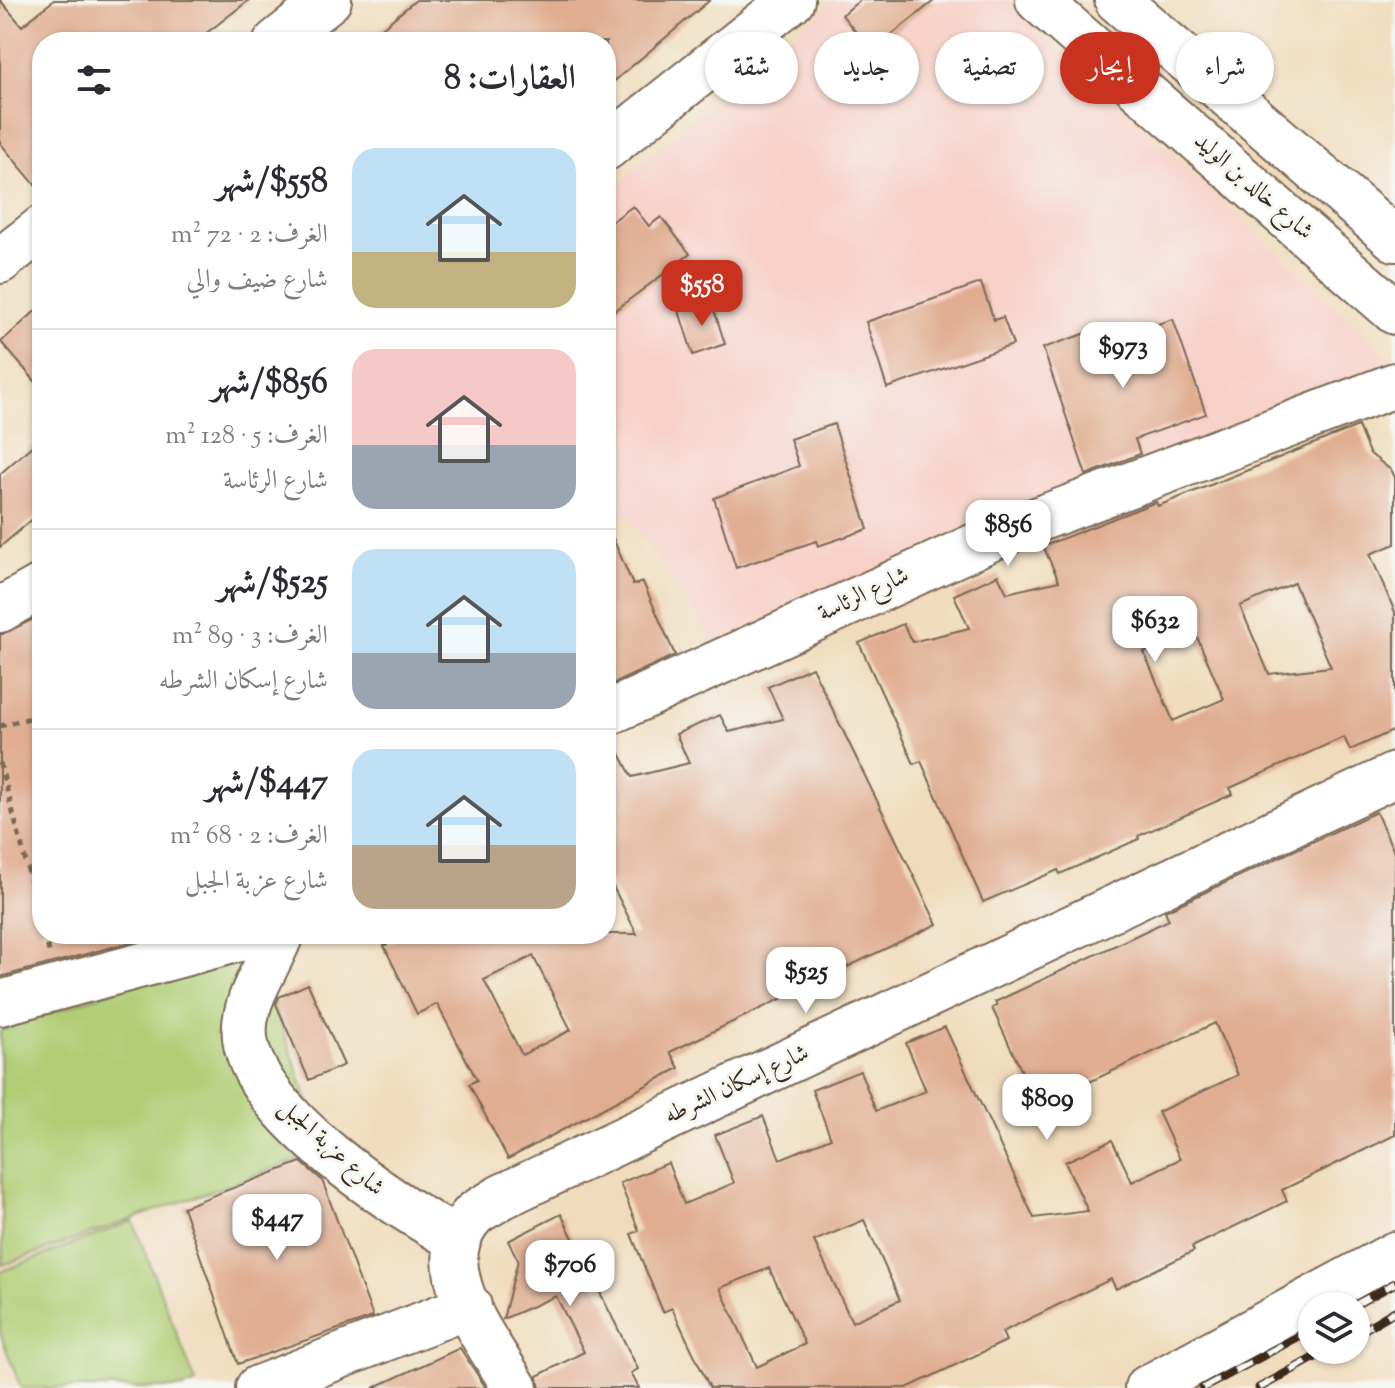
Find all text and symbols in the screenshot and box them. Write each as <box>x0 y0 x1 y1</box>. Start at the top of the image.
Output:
chip: شقة <box>705 32 798 104</box>
chip: جديد <box>814 32 919 104</box>
chip: تصفية <box>935 32 1044 104</box>
chip: إيجار <box>1060 32 1160 104</box>
chip: شراء <box>1176 32 1274 104</box>
text: العقارات: 8 <box>444 55 576 104</box>
icon: filters <box>72 58 116 102</box>
street label: شارع خالد بن الوليد <box>1185 125 1320 250</box>
text: $558/شهر <box>216 158 328 207</box>
icon: home <box>416 180 512 276</box>
text: الغرف: 2 · 72 m² <box>171 217 328 254</box>
pin: $558 <box>655 260 749 328</box>
text: شارع ضيف والي <box>186 262 328 299</box>
text: $558 <box>680 267 724 304</box>
pin: $973 <box>1076 322 1170 390</box>
text: $973 <box>1098 329 1148 366</box>
text: $856/شهر <box>211 359 328 408</box>
icon: home <box>416 381 512 477</box>
text: الغرف: 5 · 128 m² <box>165 418 328 455</box>
text: شارع الرئاسة <box>223 463 328 500</box>
pin: $856 <box>961 500 1055 568</box>
text: $856 <box>984 507 1032 544</box>
text: $525/شهر <box>218 559 328 608</box>
street label: شارع الرئاسة <box>813 559 916 632</box>
icon: home <box>416 581 512 677</box>
pin: $632 <box>1108 596 1202 664</box>
text: $632 <box>1130 603 1180 640</box>
text: الغرف: 3 · 89 m² <box>172 618 328 655</box>
text: شارع إسكان الشرطه <box>159 663 328 700</box>
text: $447/شهر <box>205 759 328 808</box>
icon: home <box>416 781 512 877</box>
text: الغرف: 2 · 68 m² <box>170 818 328 855</box>
text: شارع عزبة الجبل <box>185 863 328 900</box>
pin: $525 <box>759 947 853 1015</box>
text: $525 <box>784 954 828 991</box>
street label: شارع إسكان الشرطه <box>659 1037 815 1134</box>
pin: $809 <box>1000 1074 1094 1142</box>
text: $809 <box>1020 1081 1074 1118</box>
street label: شارع عزبة الجبل <box>270 1091 391 1206</box>
pin: $447 <box>230 1194 324 1262</box>
text: $447 <box>250 1201 304 1238</box>
pin: $706 <box>523 1240 617 1308</box>
text: $706 <box>543 1247 597 1284</box>
map controls <box>1298 1292 1370 1364</box>
button: layers <box>1298 1292 1370 1364</box>

